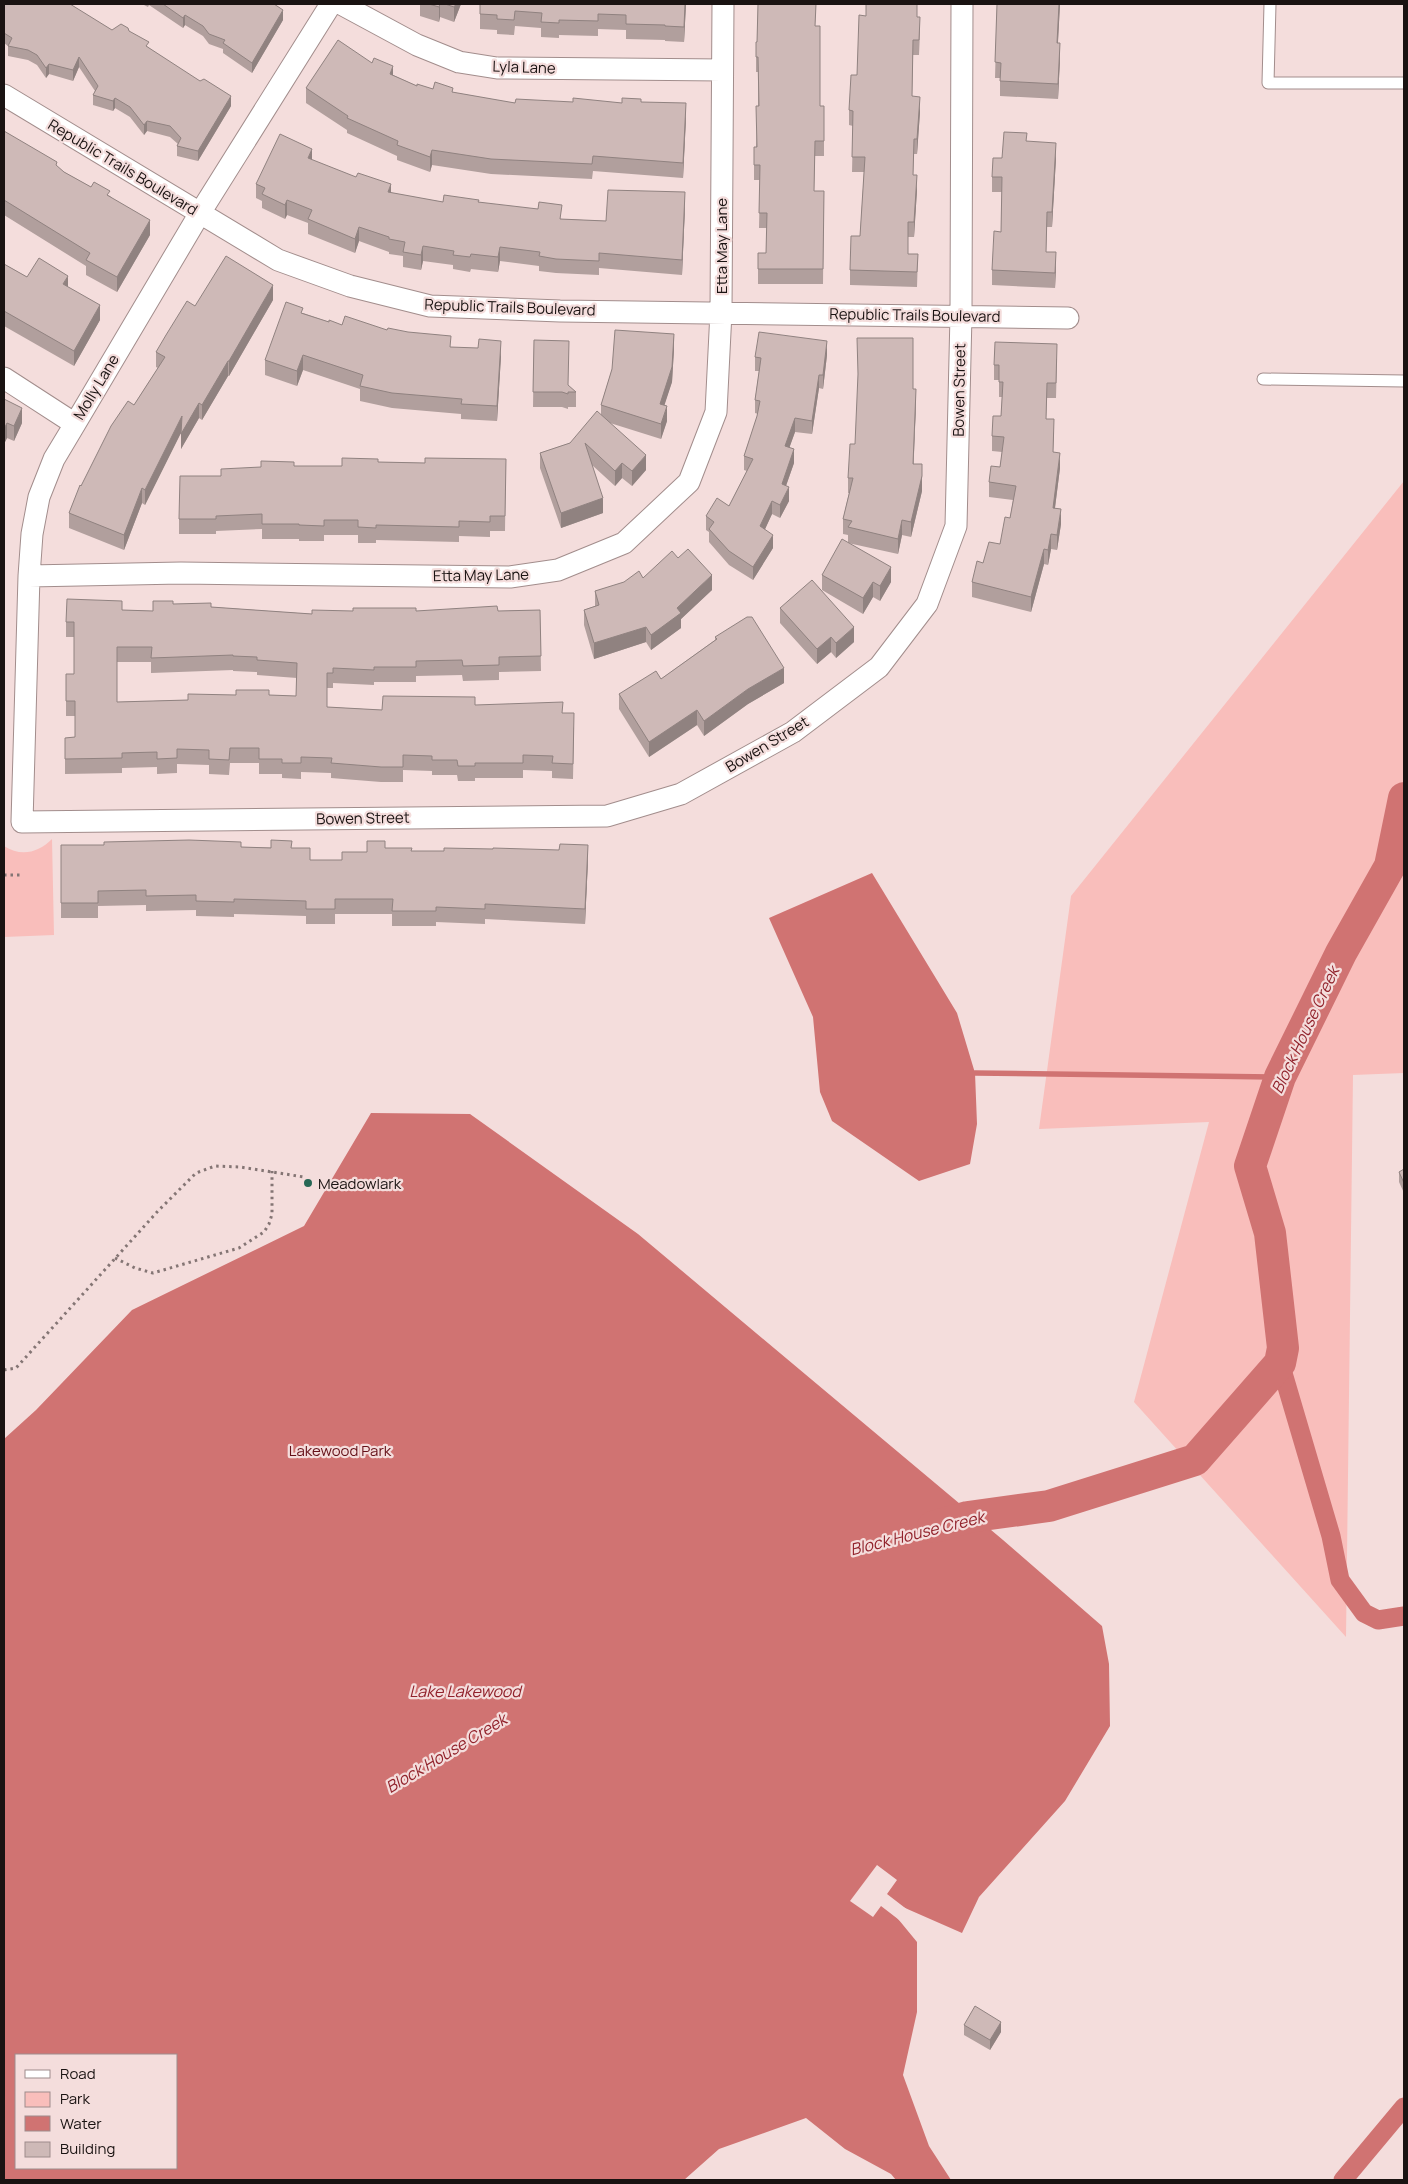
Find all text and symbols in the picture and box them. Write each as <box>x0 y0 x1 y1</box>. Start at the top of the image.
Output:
street label: Lyla Lane <box>492 55 556 79</box>
street label: Republic Trails Boulevard <box>44 114 202 220</box>
street label: Etta May Lane <box>711 198 732 294</box>
street label: Republic Trails Boulevard <box>424 294 596 320</box>
street label: Republic Trails Boulevard <box>829 303 1001 327</box>
street label: Bowen Street <box>948 343 970 437</box>
street label: Molly Lane <box>68 350 124 424</box>
street label: Etta May Lane <box>433 564 529 586</box>
street label: Bowen Street <box>722 711 812 777</box>
street label: Bowen Street <box>316 807 410 829</box>
water label: Block House Creek <box>1266 961 1345 1097</box>
place label: Meadowlark <box>318 1173 402 1194</box>
marker: Meadowlark <box>302 1177 314 1189</box>
park label: Lakewood Park <box>289 1440 392 1461</box>
water label: Block House Creek <box>848 1505 988 1560</box>
water label: Lake Lakewood <box>409 1680 523 1702</box>
water label: Block House Creek <box>381 1707 512 1798</box>
legend <box>15 2054 178 2169</box>
text: Road <box>60 2063 96 2084</box>
text: Park <box>60 2088 90 2109</box>
text: Water <box>60 2113 102 2134</box>
text: Building <box>60 2138 115 2159</box>

